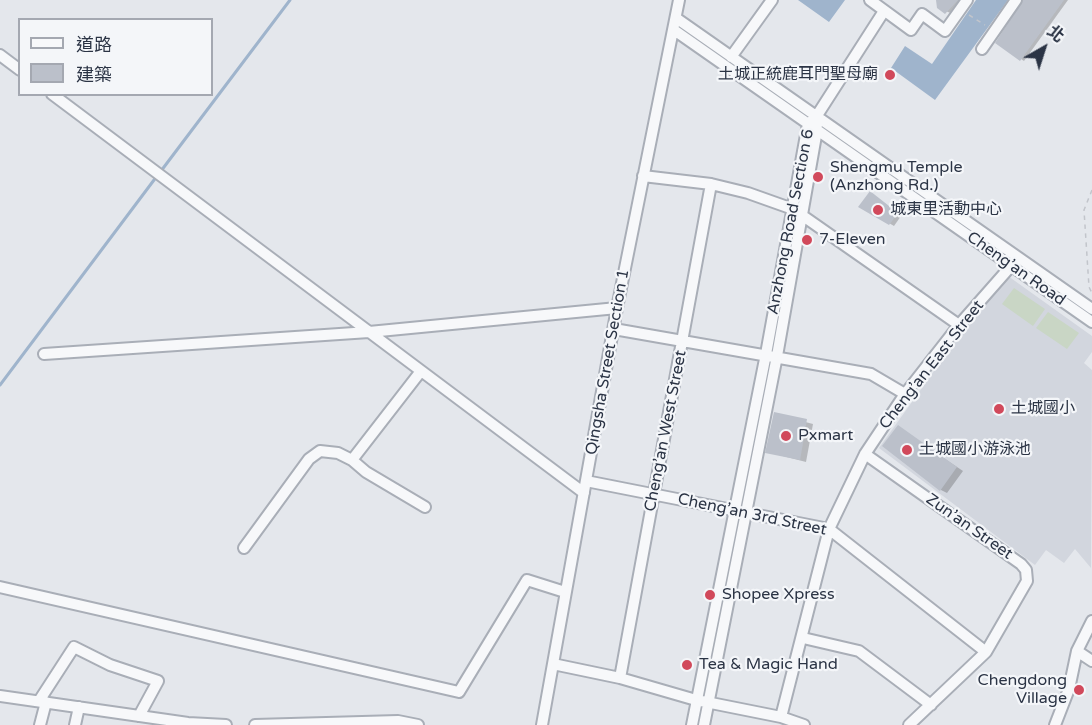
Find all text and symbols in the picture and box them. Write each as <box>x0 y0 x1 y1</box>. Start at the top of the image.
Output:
legend <box>18 18 213 96</box>
north arrow <box>1014 18 1074 78</box>
text: 北 <box>1043 21 1068 47</box>
text: 道路 <box>76 34 112 56</box>
text: 建築 <box>76 64 112 86</box>
place label: 土城正統鹿耳門聖母廟 <box>718 65 878 85</box>
marker: 土城正統鹿耳門聖母廟 <box>883 68 897 82</box>
street label: Anzhong Road Section 6 <box>764 128 818 316</box>
place label: Shengmu Temple (Anzhong Rd.) <box>830 158 962 196</box>
marker: Shengmu Temple (Anzhong Rd.) <box>811 170 825 184</box>
place label: 城東里活動中心 <box>890 200 1002 220</box>
marker: 城東里活動中心 <box>871 203 885 217</box>
street label: Cheng’an Road <box>963 228 1069 310</box>
place label: 7-Eleven <box>819 230 886 250</box>
marker: 7-Eleven <box>800 233 814 247</box>
street label: Qingsha Street Section 1 <box>582 268 634 456</box>
street label: Cheng’an East Street <box>876 297 988 433</box>
street label: Cheng’an West Street <box>641 349 691 513</box>
place label: 土城國小 <box>1011 399 1075 419</box>
marker: 土城國小 <box>992 402 1006 416</box>
place label: Pxmart <box>798 426 853 446</box>
marker: Pxmart <box>779 429 793 443</box>
place label: 土城國小游泳池 <box>919 440 1031 460</box>
marker: 土城國小游泳池 <box>900 443 914 457</box>
street label: Cheng’an 3rd Street <box>676 490 828 540</box>
street label: Zun’an Street <box>922 490 1016 564</box>
place label: Shopee Xpress <box>722 585 835 605</box>
marker: Shopee Xpress <box>703 588 717 602</box>
place label: Tea & Magic Hand <box>699 655 838 675</box>
marker: Tea & Magic Hand <box>680 658 694 672</box>
place label: Chengdong Village <box>978 671 1067 709</box>
marker: Chengdong Village <box>1072 683 1086 697</box>

